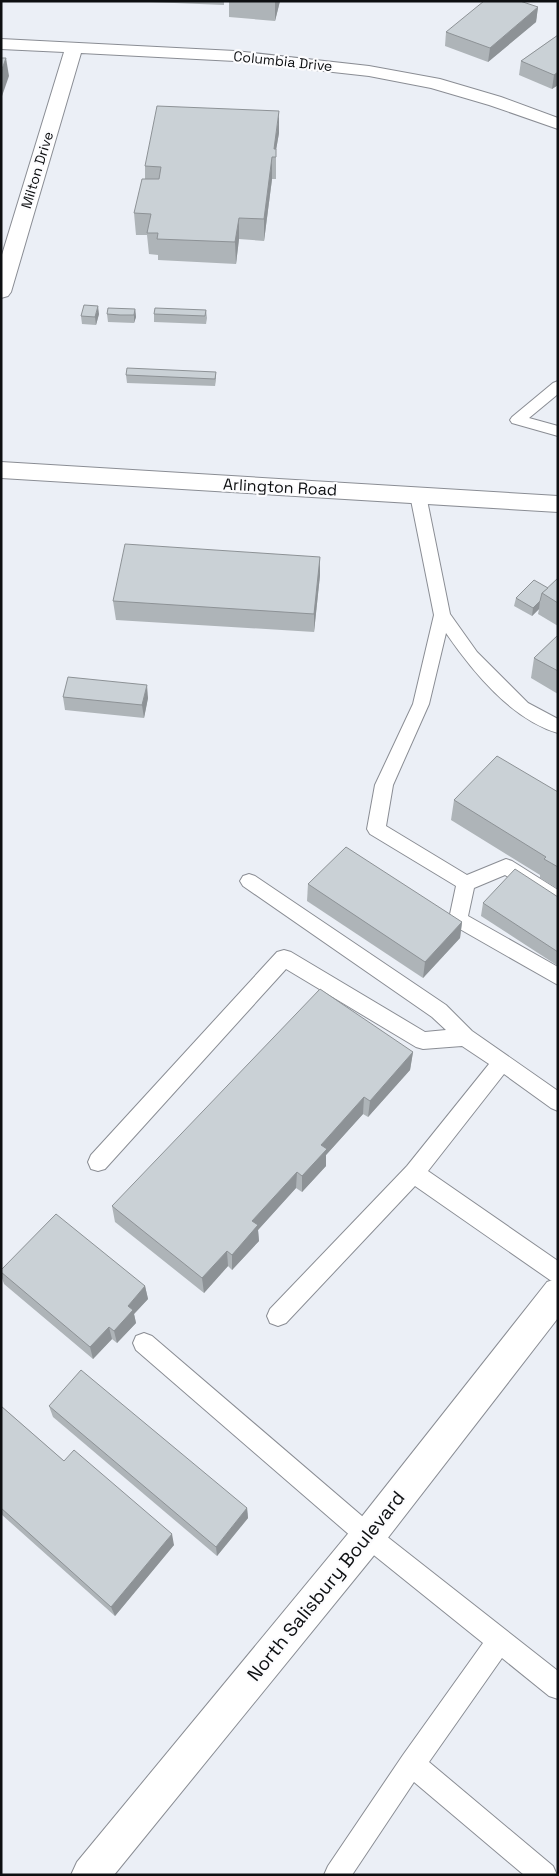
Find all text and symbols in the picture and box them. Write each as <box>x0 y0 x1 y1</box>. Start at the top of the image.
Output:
street label: Columbia Drive <box>233 47 333 75</box>
street label: Milton Drive <box>17 129 57 211</box>
street label: Arlington Road <box>222 474 338 500</box>
street label: North Salisbury Boulevard <box>242 1486 410 1686</box>

